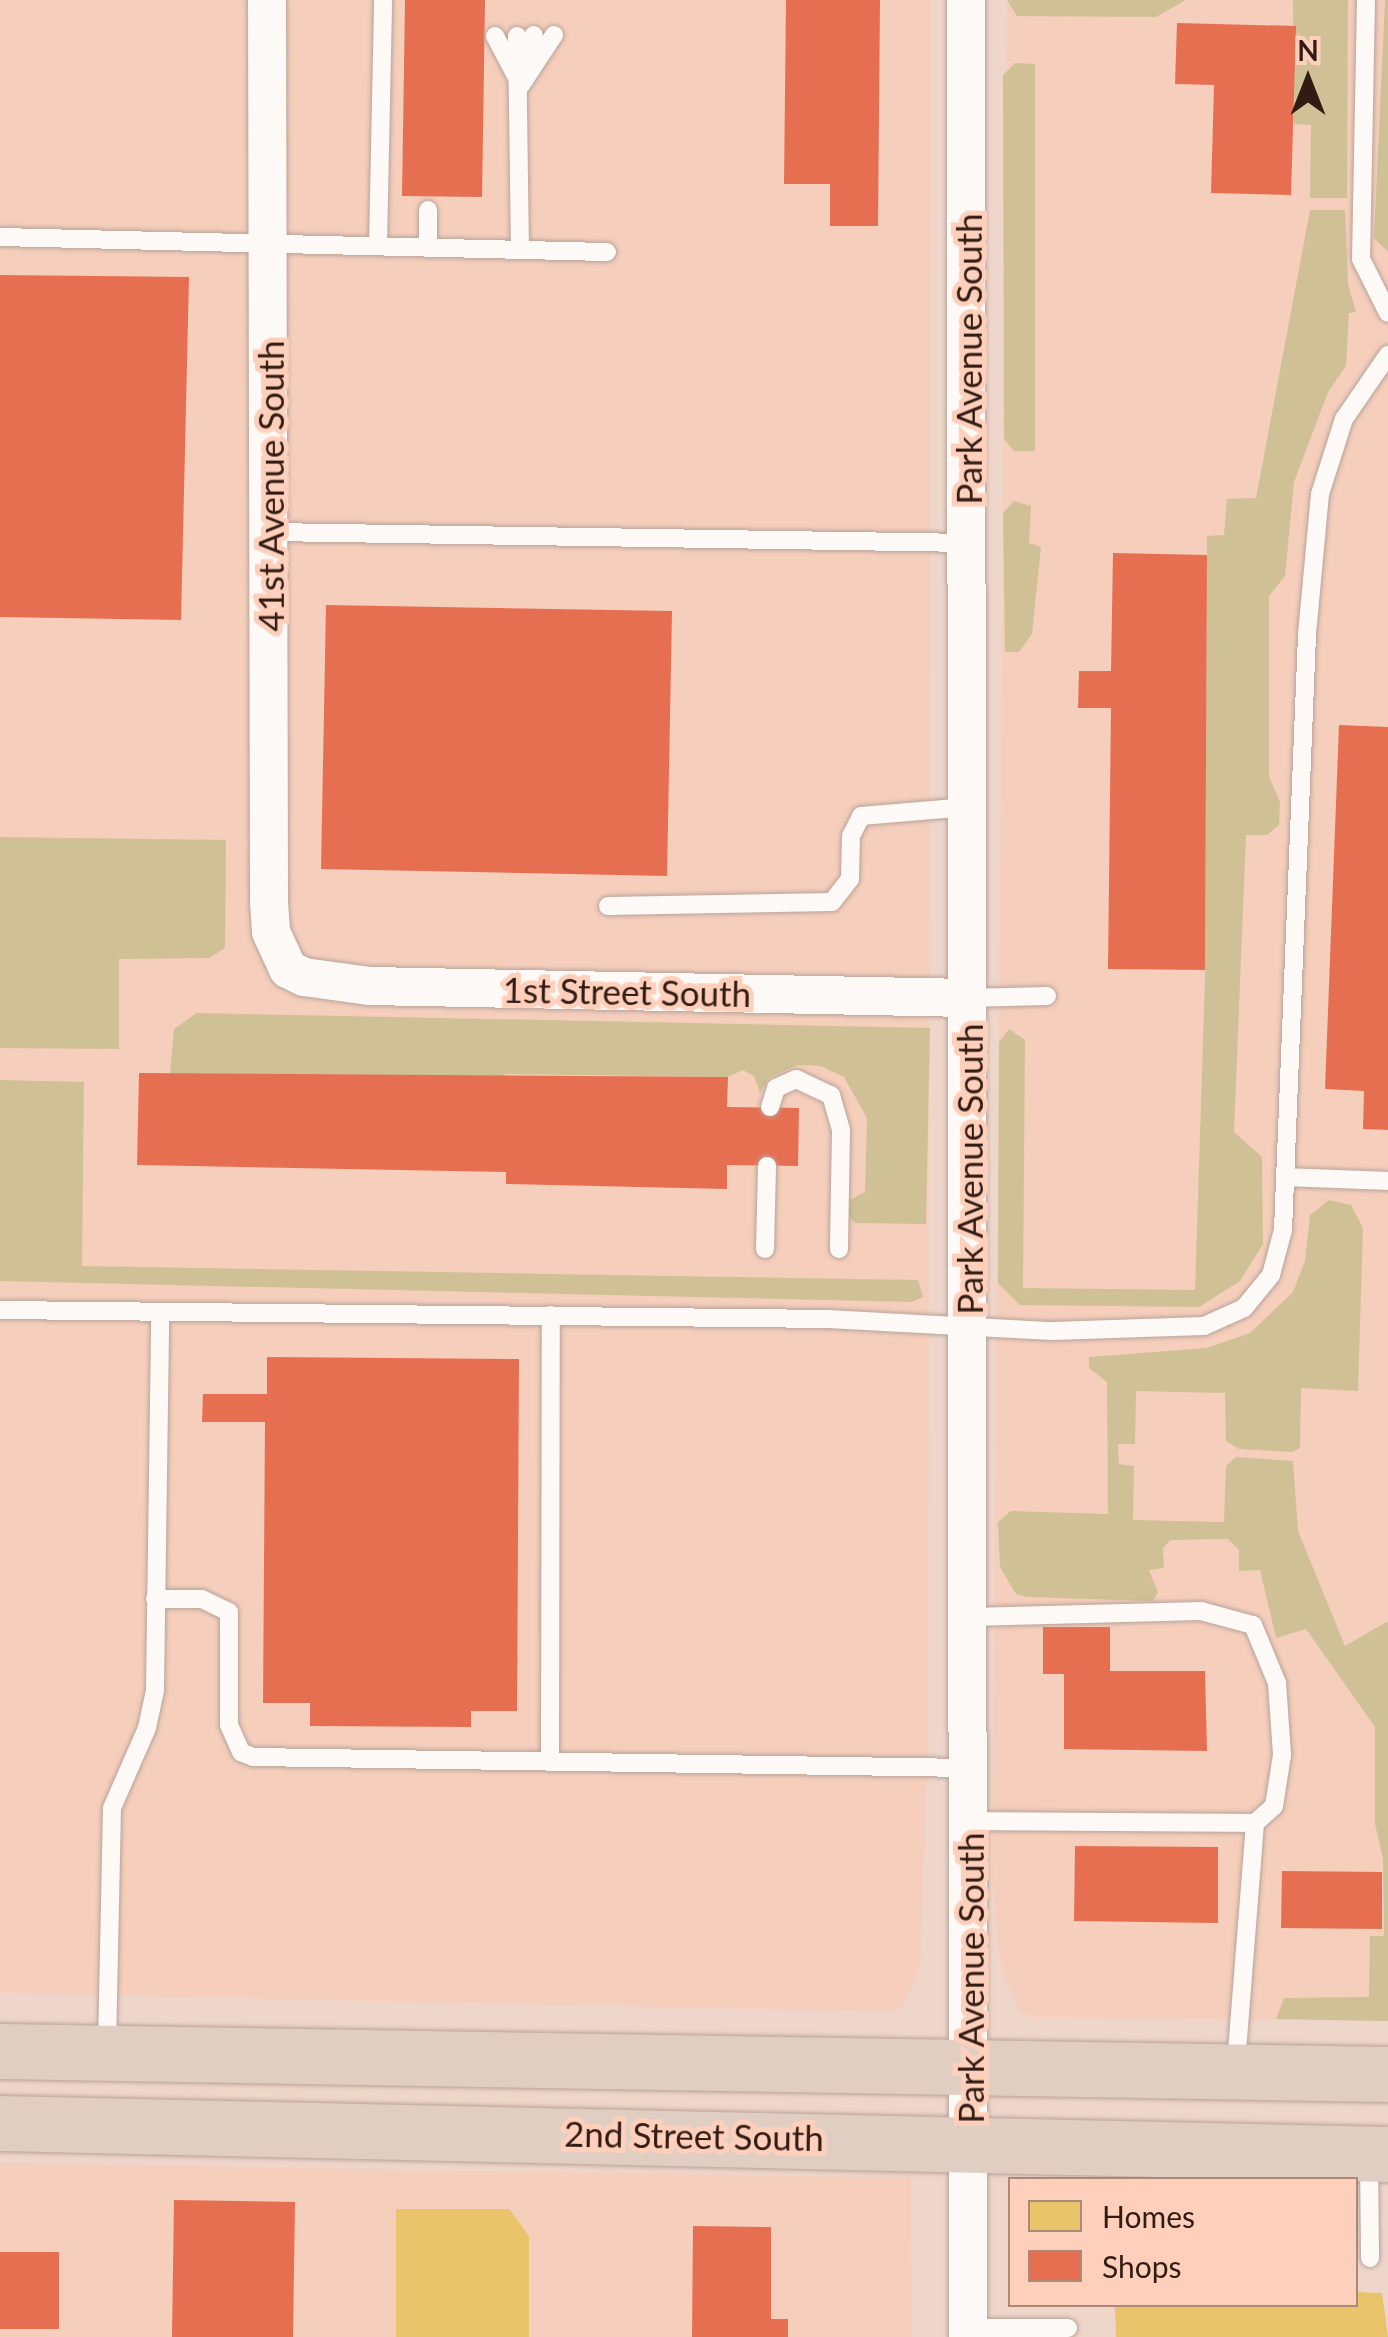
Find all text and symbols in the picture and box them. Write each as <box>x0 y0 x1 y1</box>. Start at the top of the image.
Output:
north arrow <box>1258 30 1358 130</box>
text: N <box>1297 33 1319 67</box>
street label: Park Avenue South <box>947 213 989 505</box>
street label: 41st Avenue South <box>249 340 291 632</box>
street label: 1st Street South <box>502 968 752 1014</box>
street label: Park Avenue South <box>948 1023 990 1315</box>
street label: Park Avenue South <box>949 1832 991 2124</box>
street label: 2nd Street South <box>564 2112 824 2158</box>
legend <box>1008 2177 1358 2307</box>
text: Homes <box>1102 2198 1195 2234</box>
text: Shops <box>1102 2248 1182 2284</box>

